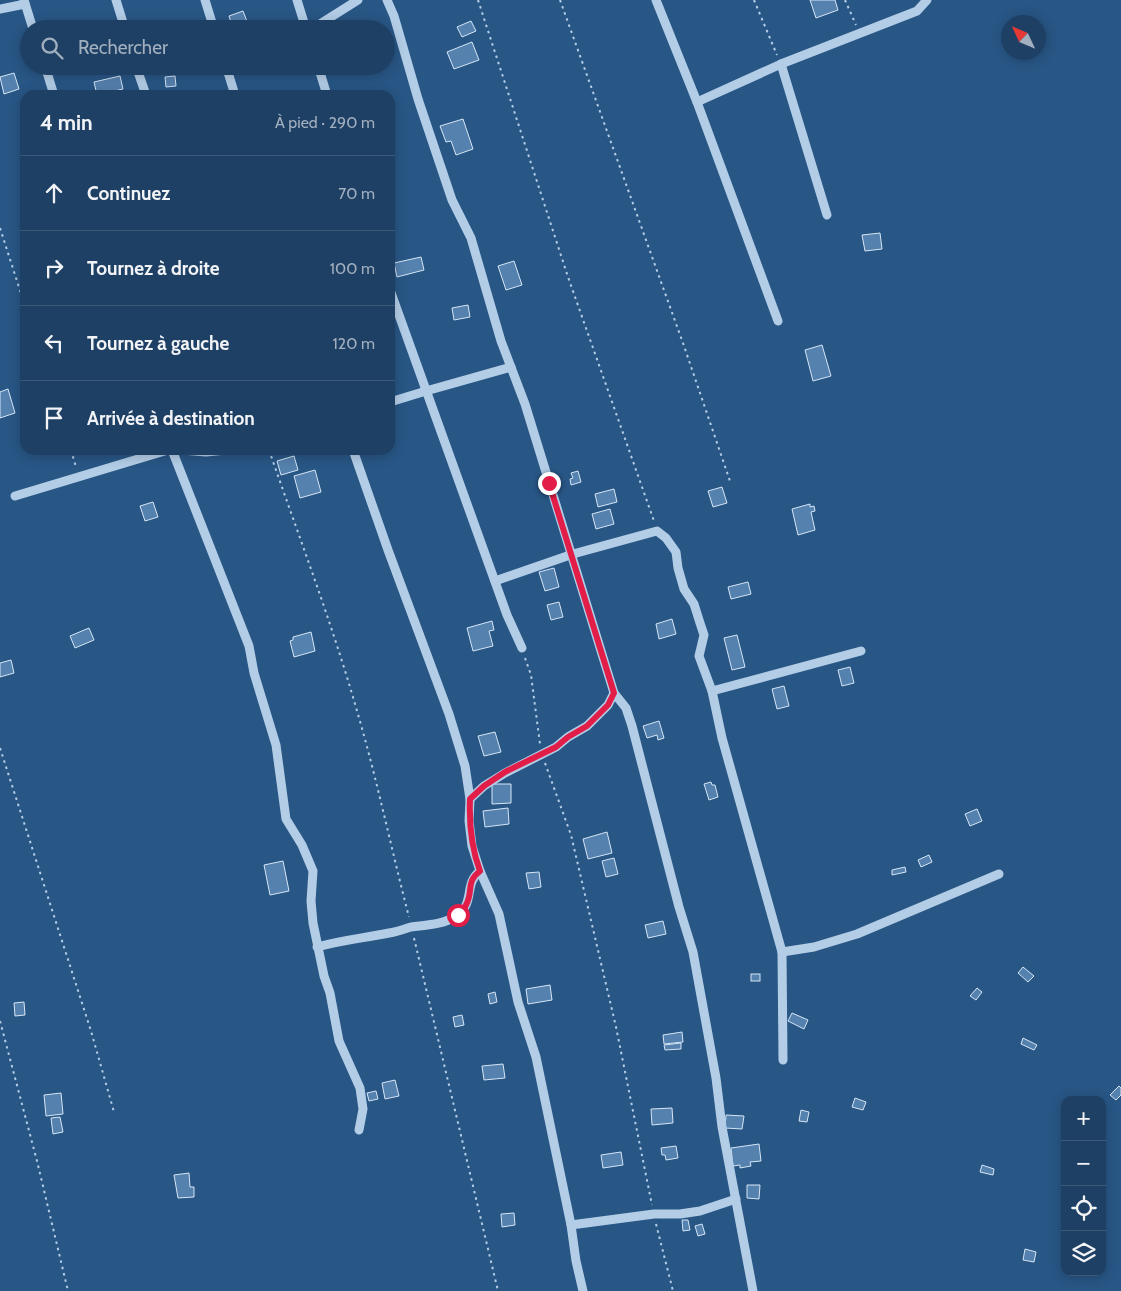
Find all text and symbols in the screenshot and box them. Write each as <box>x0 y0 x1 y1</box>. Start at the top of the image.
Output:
north arrow <box>1001 15 1046 60</box>
search box <box>20 20 395 75</box>
icon: search <box>38 34 66 62</box>
text: Rechercher <box>78 36 168 59</box>
text: 4 min <box>40 110 93 135</box>
text: À pied · 290 m <box>275 113 375 132</box>
icon: ahead <box>40 179 68 207</box>
text: Continuez <box>87 182 170 205</box>
text: 70 m <box>338 184 375 203</box>
icon: right <box>40 254 68 282</box>
text: Tournez à droite <box>87 257 220 280</box>
text: 100 m <box>330 259 375 278</box>
icon: left <box>40 329 68 357</box>
text: Tournez à gauche <box>87 332 229 355</box>
text: 120 m <box>333 334 375 353</box>
icon: arrive <box>40 404 68 432</box>
text: Arrivée à destination <box>87 407 255 430</box>
route end <box>538 472 561 495</box>
route start <box>447 904 470 927</box>
map controls <box>1061 1096 1106 1276</box>
button: + <box>1061 1096 1106 1141</box>
button: − <box>1061 1141 1106 1186</box>
button: locate <box>1061 1186 1106 1231</box>
button: layers <box>1061 1231 1106 1276</box>

